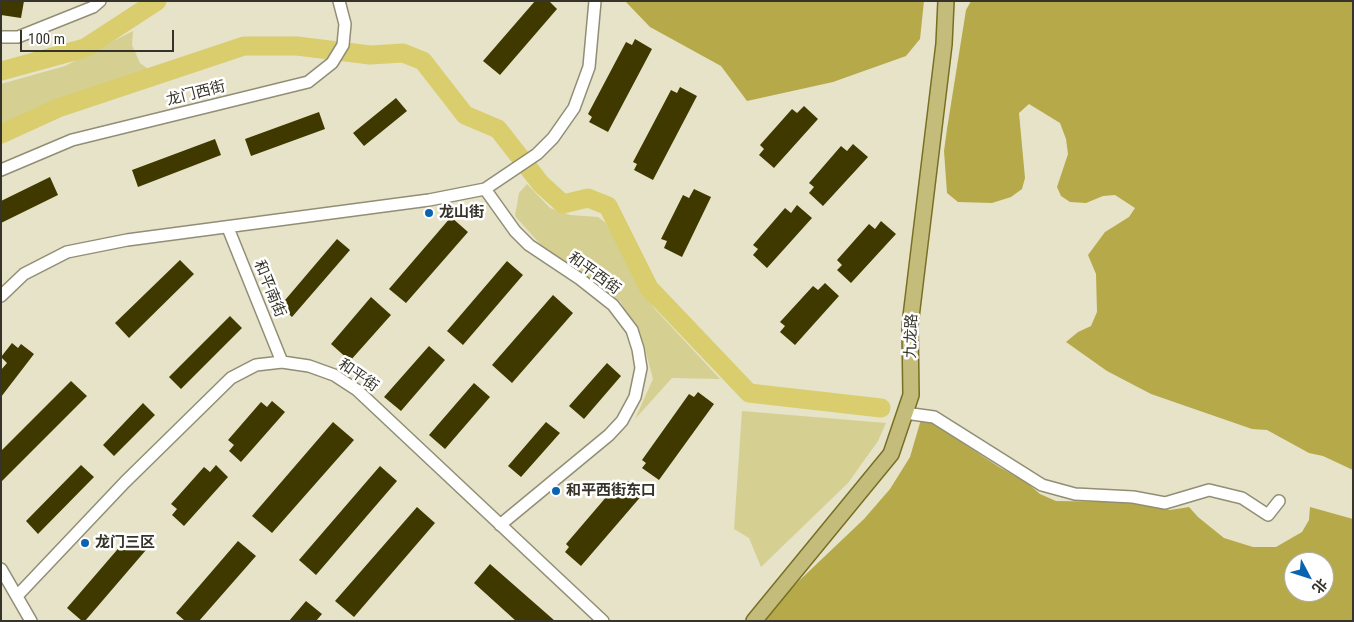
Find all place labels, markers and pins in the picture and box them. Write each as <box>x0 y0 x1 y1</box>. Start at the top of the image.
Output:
place label: 龙山街 <box>439 204 484 222</box>
marker: 龙山街 <box>423 207 435 219</box>
place label: 和平西街东口 <box>566 482 656 500</box>
marker: 和平西街东口 <box>550 485 562 497</box>
place label: 龙门三区 <box>95 534 155 552</box>
marker: 龙门三区 <box>79 537 91 549</box>

